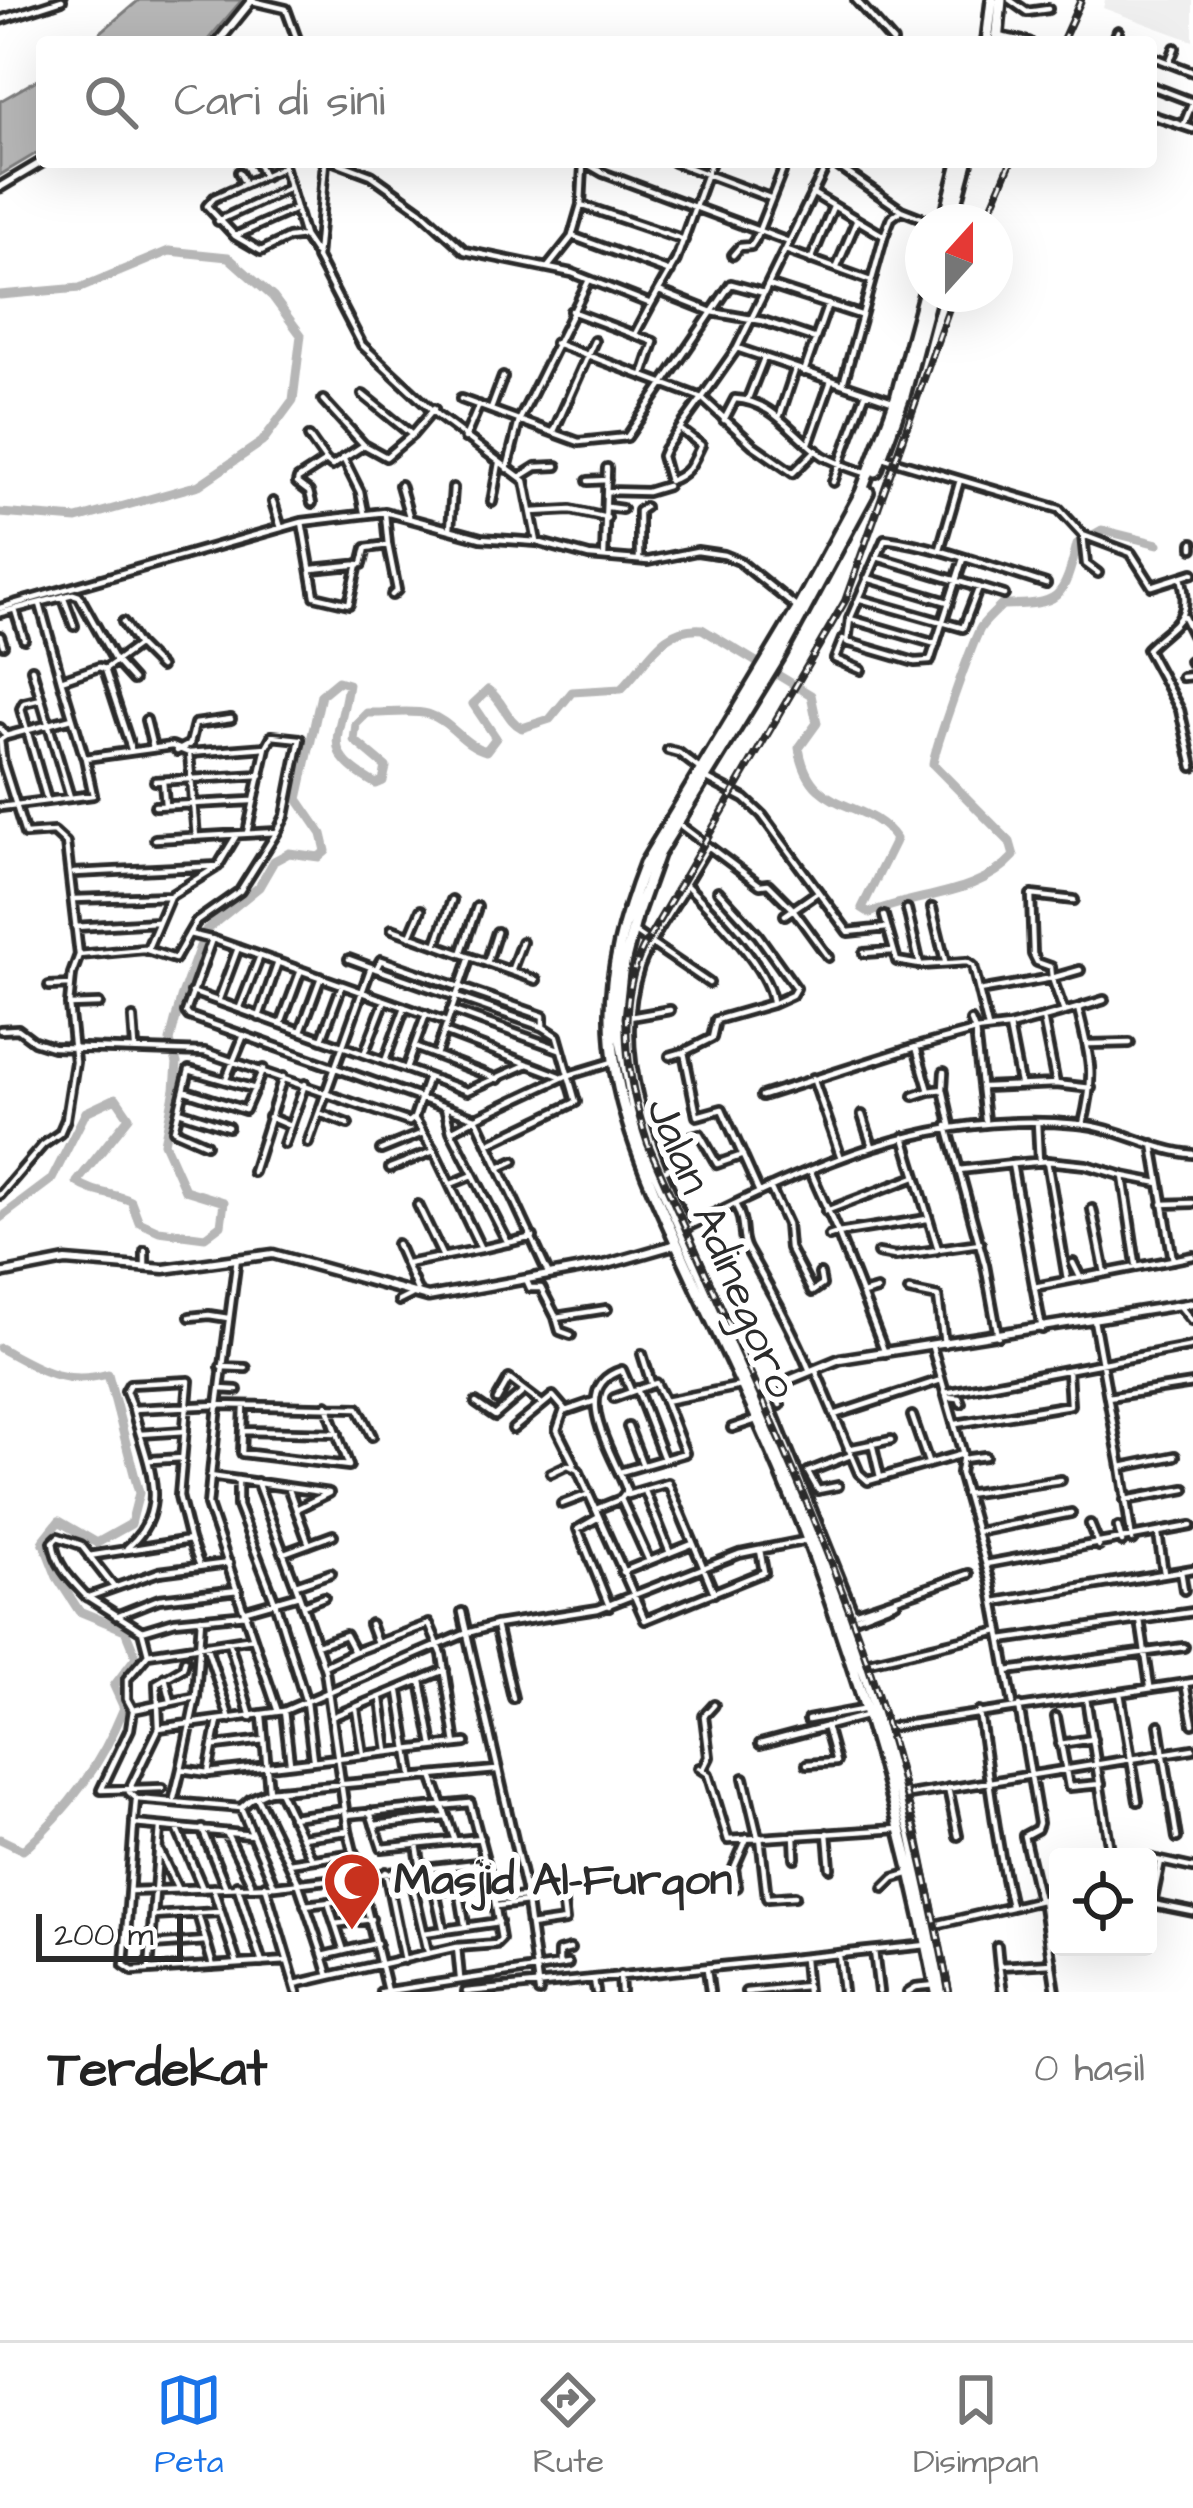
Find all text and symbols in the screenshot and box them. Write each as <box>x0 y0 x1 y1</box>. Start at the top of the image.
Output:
search box <box>36 36 1157 168</box>
icon: search <box>78 69 144 135</box>
text: Cari di sini <box>174 71 385 133</box>
north arrow <box>905 204 1013 312</box>
street label: Jalan Adinegoro <box>630 1088 812 1408</box>
map controls <box>1049 1848 1157 1956</box>
button: locate <box>1049 1848 1157 1956</box>
mosque icon: Masjid Al-Furqon <box>321 1850 383 1932</box>
place label: Masjid Al-Furqon <box>394 1850 732 1912</box>
scale bar <box>36 1908 183 1961</box>
text: 200 m <box>54 1912 153 1958</box>
text: Terdekat <box>48 2035 267 2106</box>
text: 0 hasil <box>1034 2043 1145 2097</box>
tab: Peta <box>155 2367 224 2485</box>
tab: Rute <box>533 2367 604 2485</box>
tab: Disimpan <box>913 2367 1038 2485</box>

